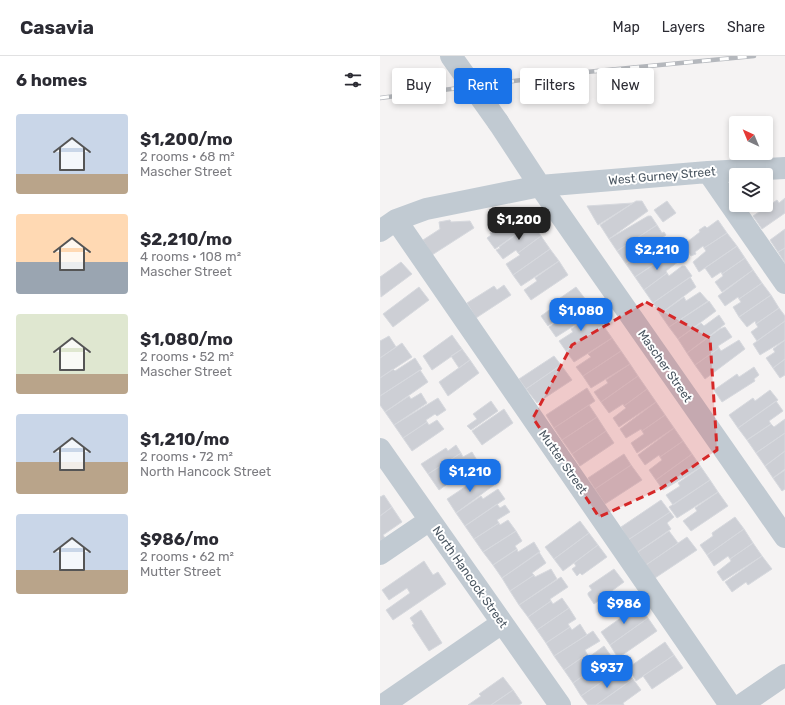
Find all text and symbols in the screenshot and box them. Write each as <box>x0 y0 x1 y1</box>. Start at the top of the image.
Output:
text: Casavia <box>20 16 94 39</box>
text: Map <box>613 19 640 36</box>
text: Layers <box>662 19 705 36</box>
text: Share <box>727 19 765 36</box>
chip: Buy <box>392 68 446 104</box>
chip: Rent <box>454 68 512 104</box>
chip: Filters <box>520 68 589 104</box>
chip: New <box>597 68 654 104</box>
icon: filters <box>342 69 364 91</box>
text: 6 homes <box>16 70 87 90</box>
north arrow <box>729 116 773 160</box>
map controls <box>729 116 773 212</box>
text: $1,200/mo <box>140 129 233 149</box>
icon: home <box>48 130 96 178</box>
text: 2 rooms · 68 m² <box>140 149 235 164</box>
text: Mascher Street <box>140 164 232 179</box>
street label: West Gurney Street <box>608 164 716 188</box>
button: layers <box>729 168 773 212</box>
pin: $1,200 <box>486 207 552 241</box>
text: $1,200 <box>497 212 541 227</box>
text: $2,210/mo <box>140 229 232 249</box>
icon: home <box>48 230 96 278</box>
pin: $2,210 <box>624 237 690 271</box>
text: $2,210 <box>635 242 679 257</box>
text: 4 rooms · 108 m² <box>140 249 241 264</box>
text: Mascher Street <box>140 264 232 279</box>
pin: $1,080 <box>548 298 614 332</box>
text: $1,080 <box>558 303 604 318</box>
street label: Mascher Street <box>635 327 695 405</box>
text: $1,080/mo <box>140 329 233 349</box>
icon: home <box>48 330 96 378</box>
text: 2 rooms · 52 m² <box>140 349 234 364</box>
text: Mascher Street <box>140 364 232 379</box>
street label: Mutter Street <box>536 427 590 497</box>
text: $1,210/mo <box>140 429 229 449</box>
icon: home <box>48 430 96 478</box>
text: 2 rooms · 72 m² <box>140 449 233 464</box>
pin: $1,210 <box>437 459 503 493</box>
text: North Hancock Street <box>140 464 271 479</box>
text: $1,210 <box>449 464 491 479</box>
street label: North Hancock Street <box>430 523 511 631</box>
text: $986/mo <box>140 529 219 549</box>
icon: home <box>48 530 96 578</box>
text: 2 rooms · 62 m² <box>140 549 234 564</box>
text: Mutter Street <box>140 564 221 579</box>
pin: $986 <box>600 591 648 625</box>
text: $986 <box>607 596 641 611</box>
pin: $937 <box>583 655 631 689</box>
text: $937 <box>591 660 623 675</box>

